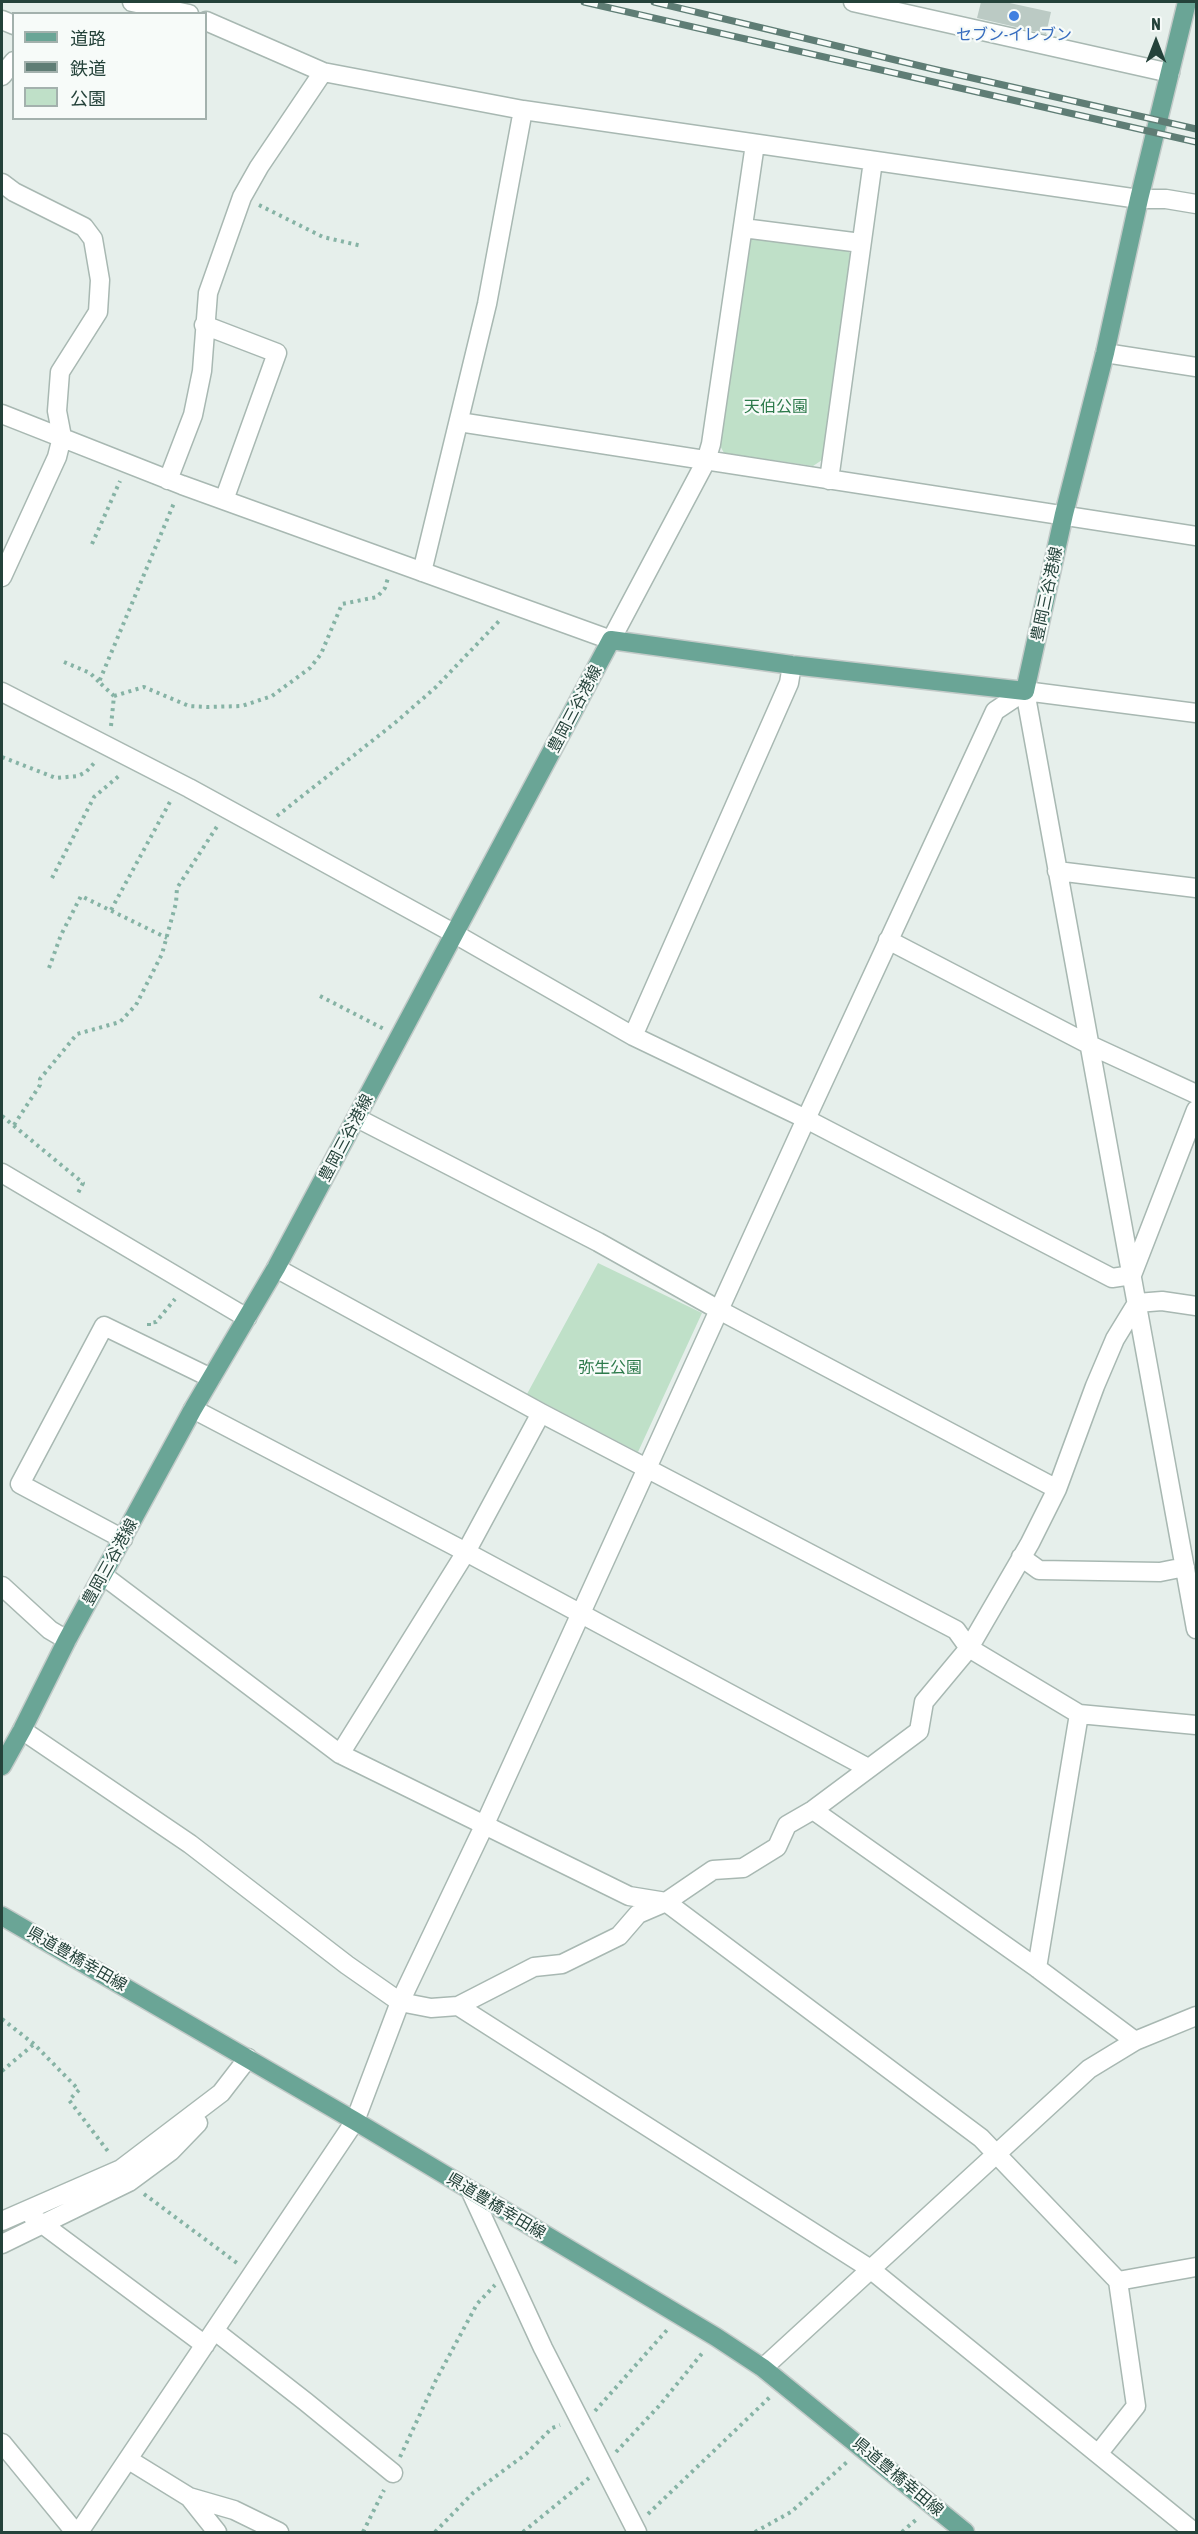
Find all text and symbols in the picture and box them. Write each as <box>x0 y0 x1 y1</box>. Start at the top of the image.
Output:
marker: セブン-イレブン <box>1007 9 1021 23</box>
legend <box>12 12 207 120</box>
north arrow <box>1126 12 1186 72</box>
text: N <box>1151 15 1161 33</box>
place label: セブン-イレブン <box>956 25 1072 45</box>
text: 道路 <box>70 28 106 49</box>
text: 鉄道 <box>70 58 106 79</box>
text: 公園 <box>70 88 106 109</box>
park label: 天伯公園 <box>744 397 808 417</box>
street label: 豊岡三谷港線 <box>1028 545 1066 643</box>
street label: 豊岡三谷港線 <box>544 662 606 756</box>
street label: 豊岡三谷港線 <box>315 1091 377 1185</box>
park label: 弥生公園 <box>578 1358 642 1378</box>
street label: 豊岡三谷港線 <box>78 1515 142 1609</box>
street label: 県道豊橋幸田線 <box>24 1923 130 1995</box>
street label: 県道豊橋幸田線 <box>443 2169 549 2243</box>
street label: 県道豊橋幸田線 <box>849 2434 947 2520</box>

